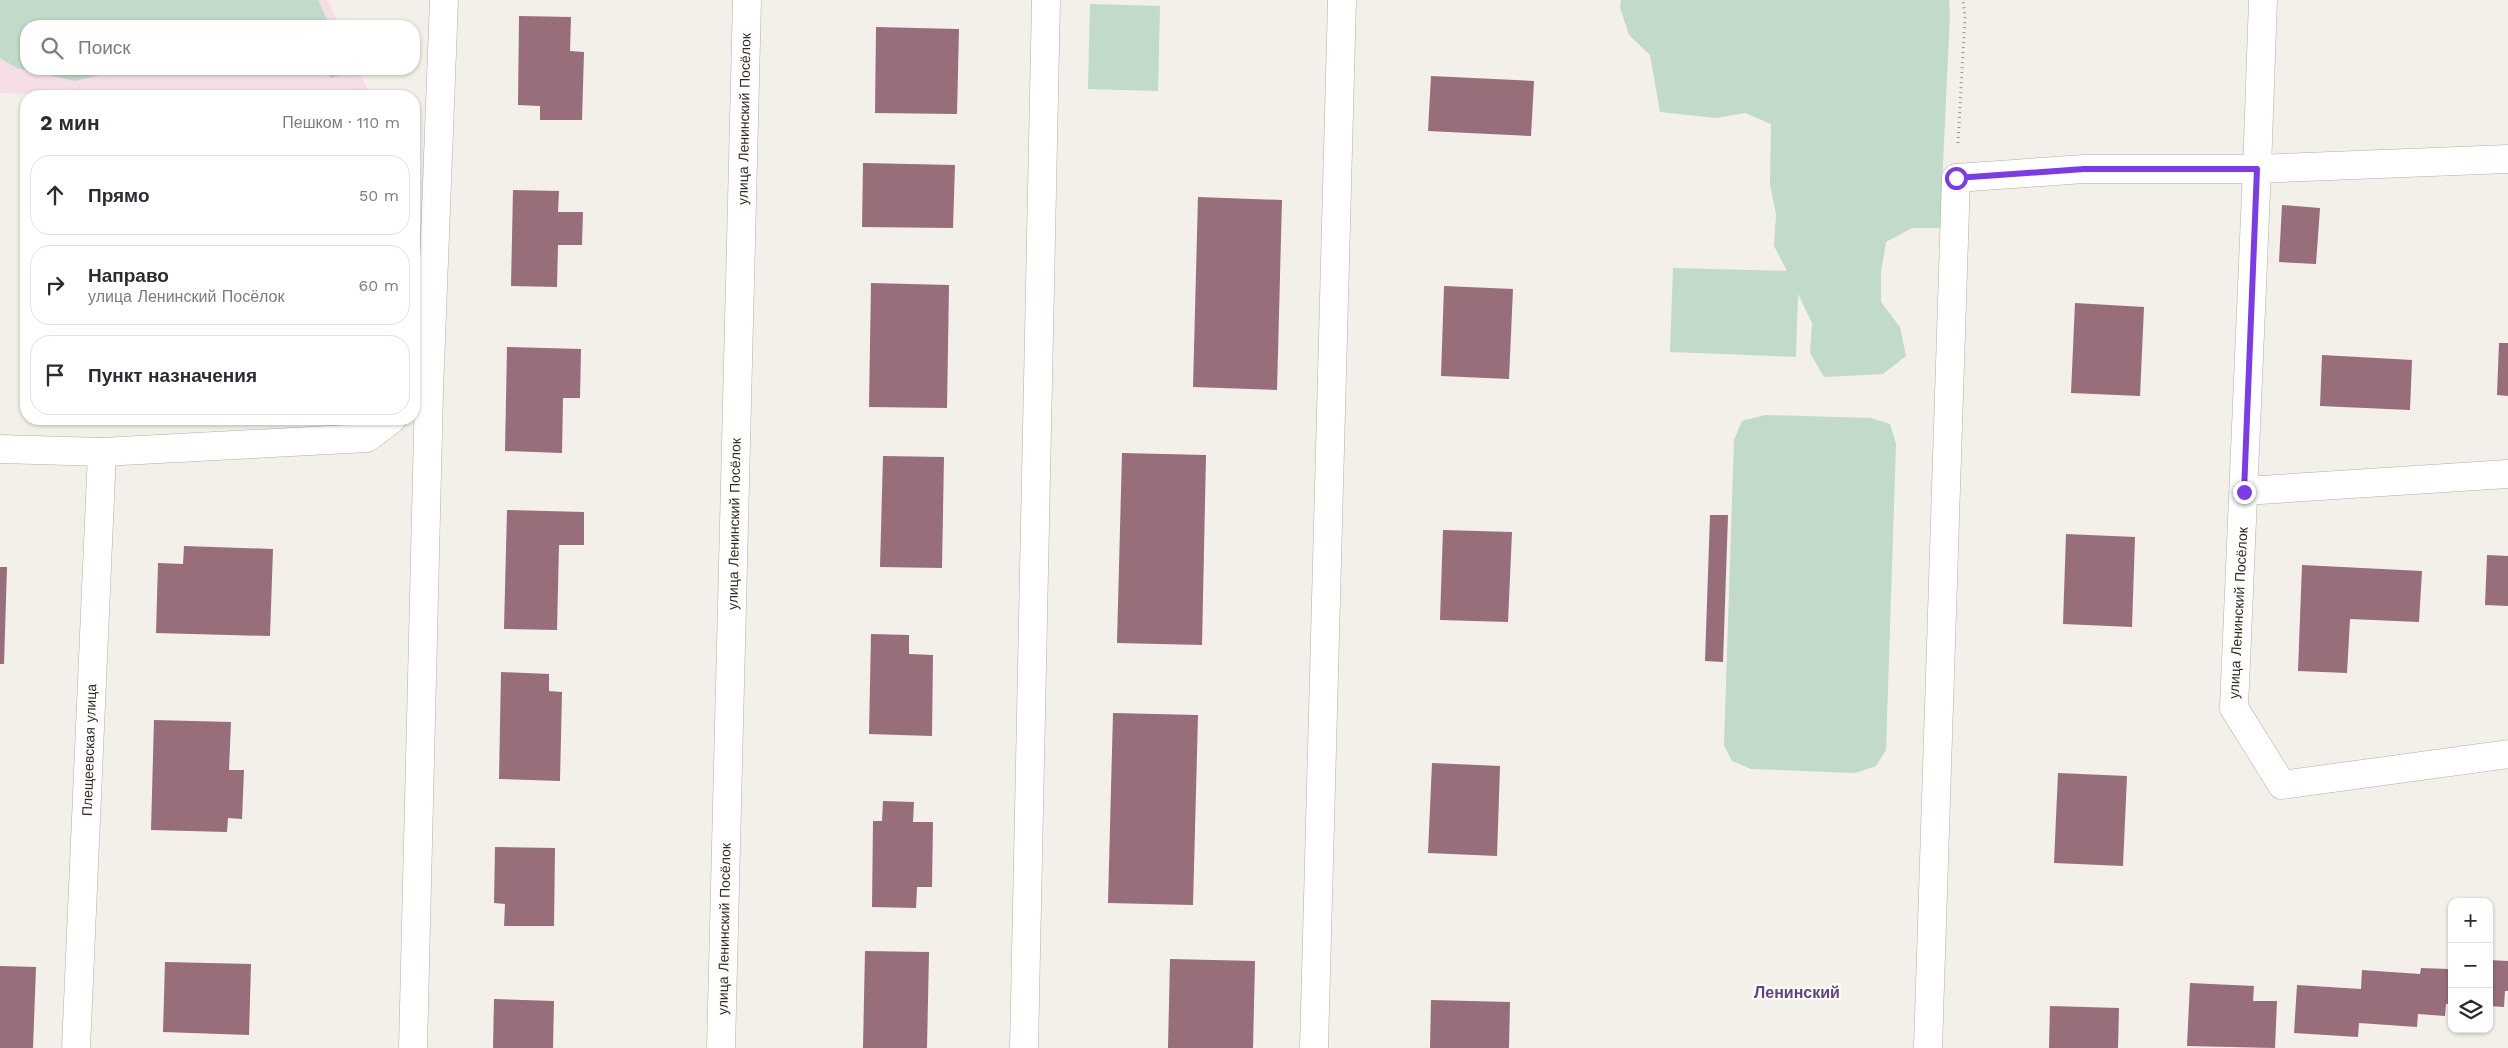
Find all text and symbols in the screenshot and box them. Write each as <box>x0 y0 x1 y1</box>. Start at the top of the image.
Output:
search box <box>20 20 420 75</box>
street label: улица Ленинский Посёлок <box>735 32 754 205</box>
icon: search <box>38 34 66 62</box>
text: Поиск <box>78 36 131 59</box>
text: 2 мин <box>40 110 100 135</box>
text: Пешком · 110 m <box>282 113 400 132</box>
route start <box>1945 167 1968 190</box>
icon: ahead <box>41 181 69 209</box>
text: Прямо <box>88 184 150 207</box>
text: 50 m <box>359 186 399 205</box>
text: Направо <box>88 264 169 287</box>
icon: right <box>41 271 69 299</box>
text: 60 m <box>359 276 399 295</box>
text: улица Ленинский Посёлок <box>88 287 285 306</box>
icon: arrive <box>41 361 69 389</box>
text: Пункт назначения <box>88 364 257 387</box>
street label: улица Ленинский Посёлок <box>725 437 744 610</box>
route end <box>2233 481 2256 504</box>
street label: улица Ленинский Посёлок <box>2226 526 2251 699</box>
street label: Плещеевская улица <box>79 683 99 816</box>
street label: улица Ленинский Посёлок <box>715 842 734 1015</box>
map controls <box>2448 898 2493 1033</box>
button: + <box>2448 898 2493 943</box>
button: − <box>2448 943 2493 988</box>
district label: Ленинский <box>1754 983 1840 1002</box>
button: layers <box>2448 988 2493 1033</box>

